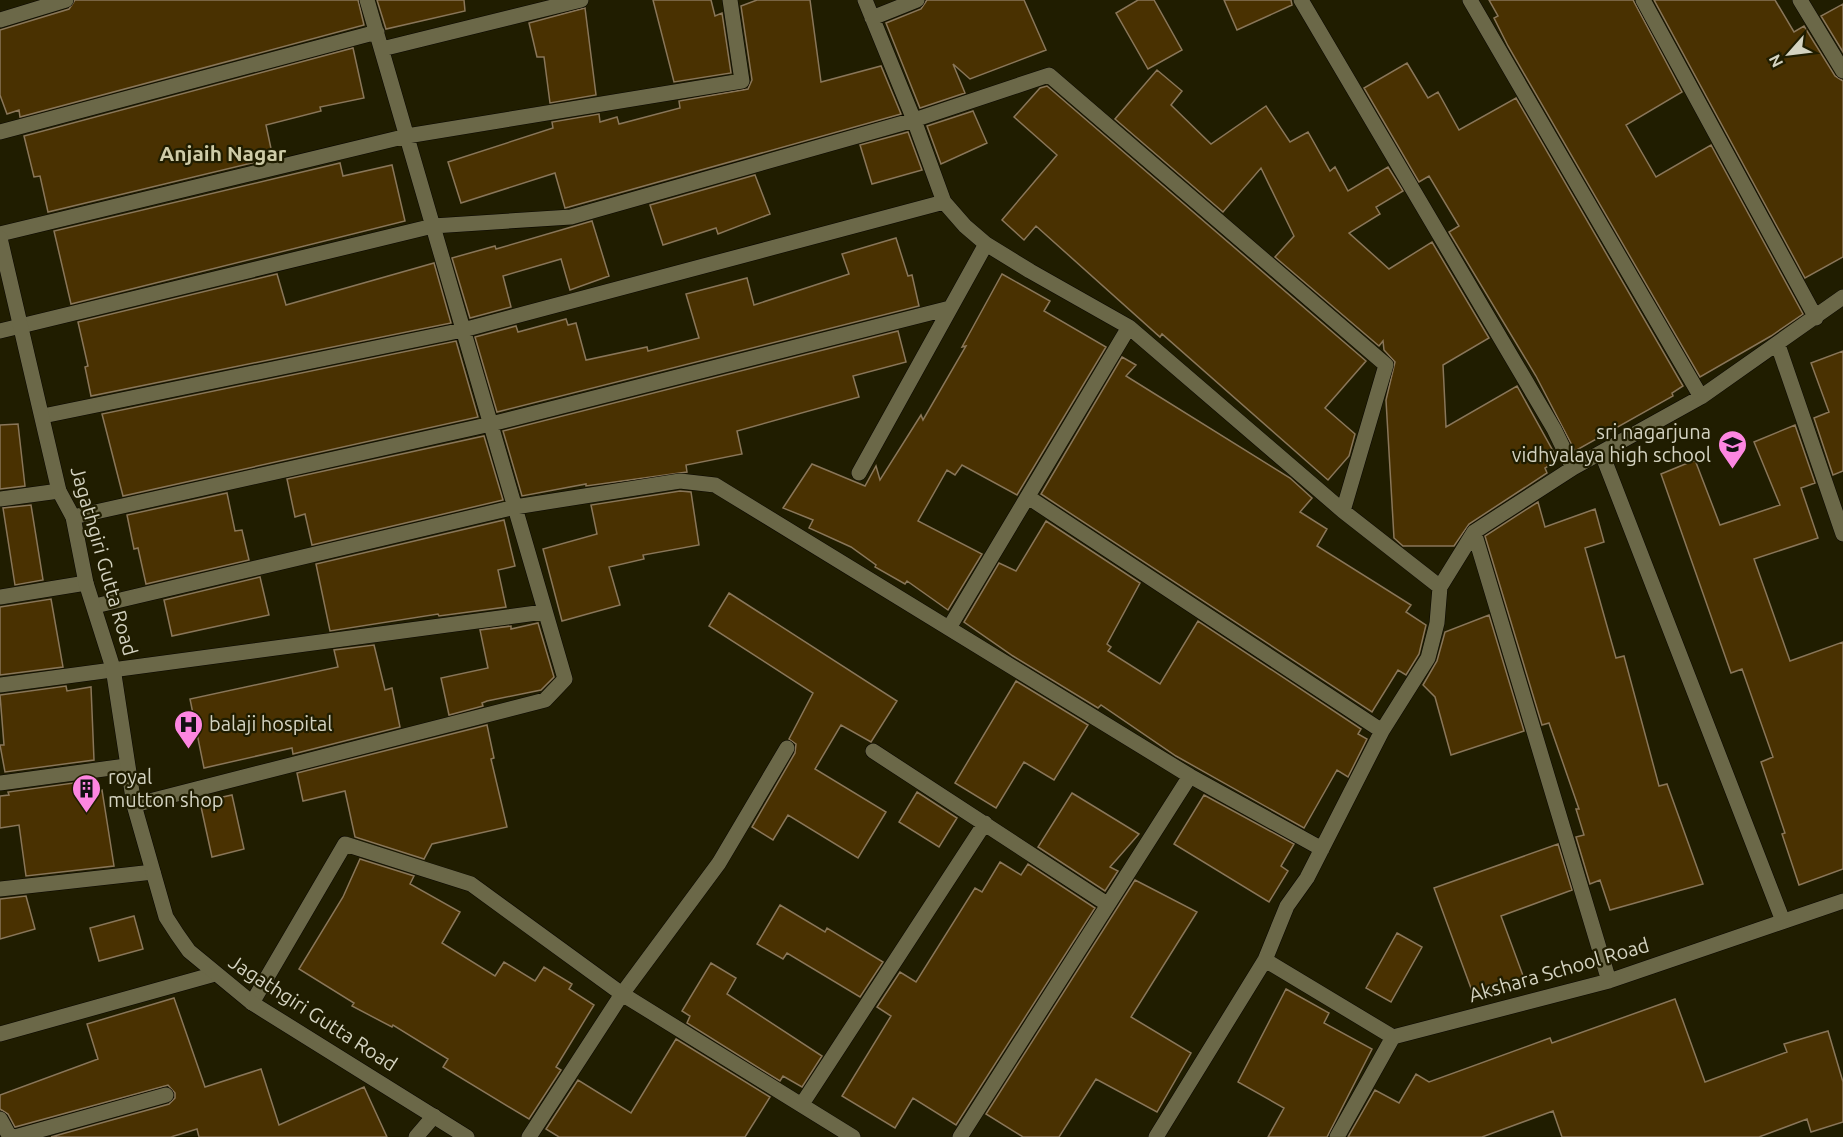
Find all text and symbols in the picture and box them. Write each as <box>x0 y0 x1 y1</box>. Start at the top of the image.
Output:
north arrow <box>1759 24 1819 84</box>
text: N <box>1765 52 1787 71</box>
district label: Anjaih Nagar <box>160 141 287 165</box>
place label: sri nagarjuna vidhyalaya high school <box>1512 420 1711 466</box>
school or university icon: sri nagarjuna vidhyalaya high school <box>1716 428 1748 470</box>
street label: Jagathgiri Gutta Road <box>66 464 143 658</box>
hospital icon: balaji hospital <box>172 708 204 750</box>
place label: balaji hospital <box>209 712 333 735</box>
place label: royal mutton shop <box>108 765 224 811</box>
building icon: royal mutton shop <box>71 772 103 814</box>
street label: Akshara School Road <box>1466 933 1652 1006</box>
street label: Jagathgiri Gutta Road <box>225 950 402 1076</box>

